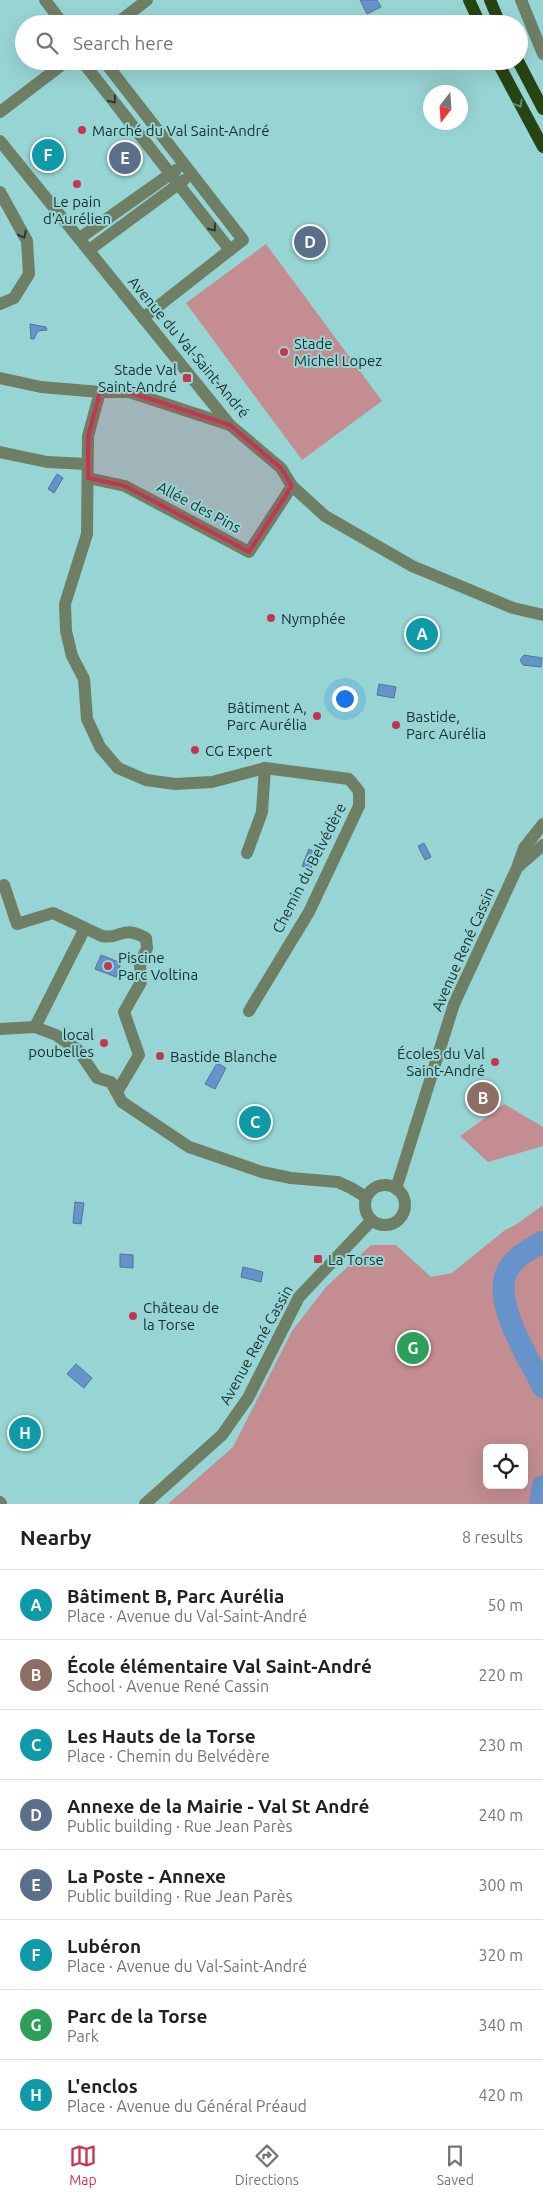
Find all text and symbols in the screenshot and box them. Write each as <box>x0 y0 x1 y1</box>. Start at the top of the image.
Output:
search box <box>15 15 528 70</box>
icon: search <box>33 29 61 57</box>
text: Search here <box>73 32 173 54</box>
north arrow <box>423 85 468 130</box>
one-way arrow <box>107 94 116 103</box>
one-way arrow <box>513 99 523 108</box>
place label: Marché du Val Saint-André <box>92 122 269 139</box>
marker: Marché du Val Saint-André <box>76 124 88 136</box>
pin: F <box>32 136 64 174</box>
pin: E <box>109 139 141 177</box>
marker: Le pain d'Aurélien <box>71 178 83 190</box>
place label: Le pain d'Aurélien <box>43 193 111 227</box>
one-way arrow <box>207 222 216 231</box>
pin: D <box>294 223 326 261</box>
one-way arrow <box>17 229 27 238</box>
street label: Avenue du Val-Saint-André <box>125 273 253 421</box>
place label: Stade Michel Lopez <box>294 335 382 369</box>
marker: Stade Michel Lopez <box>278 346 290 358</box>
place label: Stade Val Saint-André <box>98 361 177 395</box>
marker: Stade Val Saint-André <box>181 372 193 384</box>
street label: Allée des Pins <box>154 478 244 536</box>
place label: Nymphée <box>281 610 346 627</box>
marker: Nymphée <box>265 612 277 624</box>
pin: A <box>406 615 438 653</box>
your location <box>332 686 358 712</box>
place label: Bâtiment A, Parc Aurélia <box>227 699 307 733</box>
place label: Bastide, Parc Aurélia <box>406 708 486 742</box>
marker: Bâtiment A, Parc Aurélia <box>311 710 323 722</box>
marker: Bastide, Parc Aurélia <box>390 719 402 731</box>
place label: CG Expert <box>205 742 272 759</box>
marker: CG Expert <box>189 744 201 756</box>
street label: Chemin du Belvédère <box>269 800 349 936</box>
street label: Avenue René Cassin <box>428 884 498 1014</box>
place label: Piscine Parc Voltina <box>118 949 198 983</box>
marker: Piscine Parc Voltina <box>102 960 114 972</box>
place label: local poubelles <box>28 1026 94 1060</box>
marker: local poubelles <box>98 1037 110 1049</box>
place label: Écoles du Val Saint-André <box>397 1045 485 1079</box>
place label: Bastide Blanche <box>170 1048 277 1065</box>
marker: Bastide Blanche <box>154 1050 166 1062</box>
marker: Écoles du Val Saint-André <box>489 1056 501 1068</box>
pin: B <box>467 1079 499 1117</box>
pin: C <box>239 1103 271 1141</box>
place label: La Torse <box>328 1251 384 1268</box>
marker: La Torse <box>312 1253 324 1265</box>
street label: Avenue René Cassin <box>216 1282 296 1408</box>
place label: Château de la Torse <box>143 1299 219 1333</box>
marker: Château de la Torse <box>127 1310 139 1322</box>
pin: G <box>397 1329 429 1367</box>
pin: H <box>9 1414 41 1452</box>
map controls <box>483 1444 528 1489</box>
button: locate <box>483 1444 528 1489</box>
text: Nearby <box>20 1525 91 1549</box>
text: 8 results <box>462 1528 523 1546</box>
text: Bâtiment B, Parc Aurélia <box>67 1585 284 1607</box>
text: A <box>30 1596 42 1614</box>
text: 50 m <box>487 1596 523 1614</box>
text: Place · Avenue du Val-Saint-André <box>67 1607 307 1625</box>
text: École élémentaire Val Saint-André <box>67 1655 372 1677</box>
text: B <box>31 1666 41 1684</box>
text: 220 m <box>478 1666 523 1684</box>
text: School · Avenue René Cassin <box>67 1677 269 1695</box>
text: Les Hauts de la Torse <box>67 1725 256 1747</box>
text: C <box>31 1736 41 1754</box>
text: 230 m <box>478 1736 523 1754</box>
text: Place · Chemin du Belvédère <box>67 1747 270 1765</box>
text: Annexe de la Mairie - Val St André <box>67 1795 369 1817</box>
text: D <box>30 1806 42 1824</box>
text: 240 m <box>478 1806 523 1824</box>
text: Public building · Rue Jean Parès <box>67 1817 292 1835</box>
text: La Poste - Annexe <box>67 1865 226 1887</box>
text: E <box>31 1876 41 1894</box>
text: 300 m <box>478 1876 523 1894</box>
text: Public building · Rue Jean Parès <box>67 1887 292 1905</box>
text: Lubéron <box>67 1935 141 1957</box>
text: F <box>32 1946 41 1964</box>
text: 320 m <box>478 1946 523 1964</box>
text: Place · Avenue du Val-Saint-André <box>67 1957 307 1975</box>
text: Parc de la Torse <box>67 2005 207 2027</box>
text: G <box>30 2016 42 2034</box>
text: 340 m <box>478 2016 523 2034</box>
text: Park <box>67 2027 99 2045</box>
text: L'enclos <box>67 2075 138 2097</box>
text: H <box>30 2086 42 2104</box>
text: 420 m <box>478 2086 523 2104</box>
text: Place · Avenue du Général Préaud <box>67 2097 307 2115</box>
tab: Map <box>69 2142 97 2188</box>
tab: Directions <box>235 2142 299 2188</box>
tab: Saved <box>437 2142 474 2188</box>

